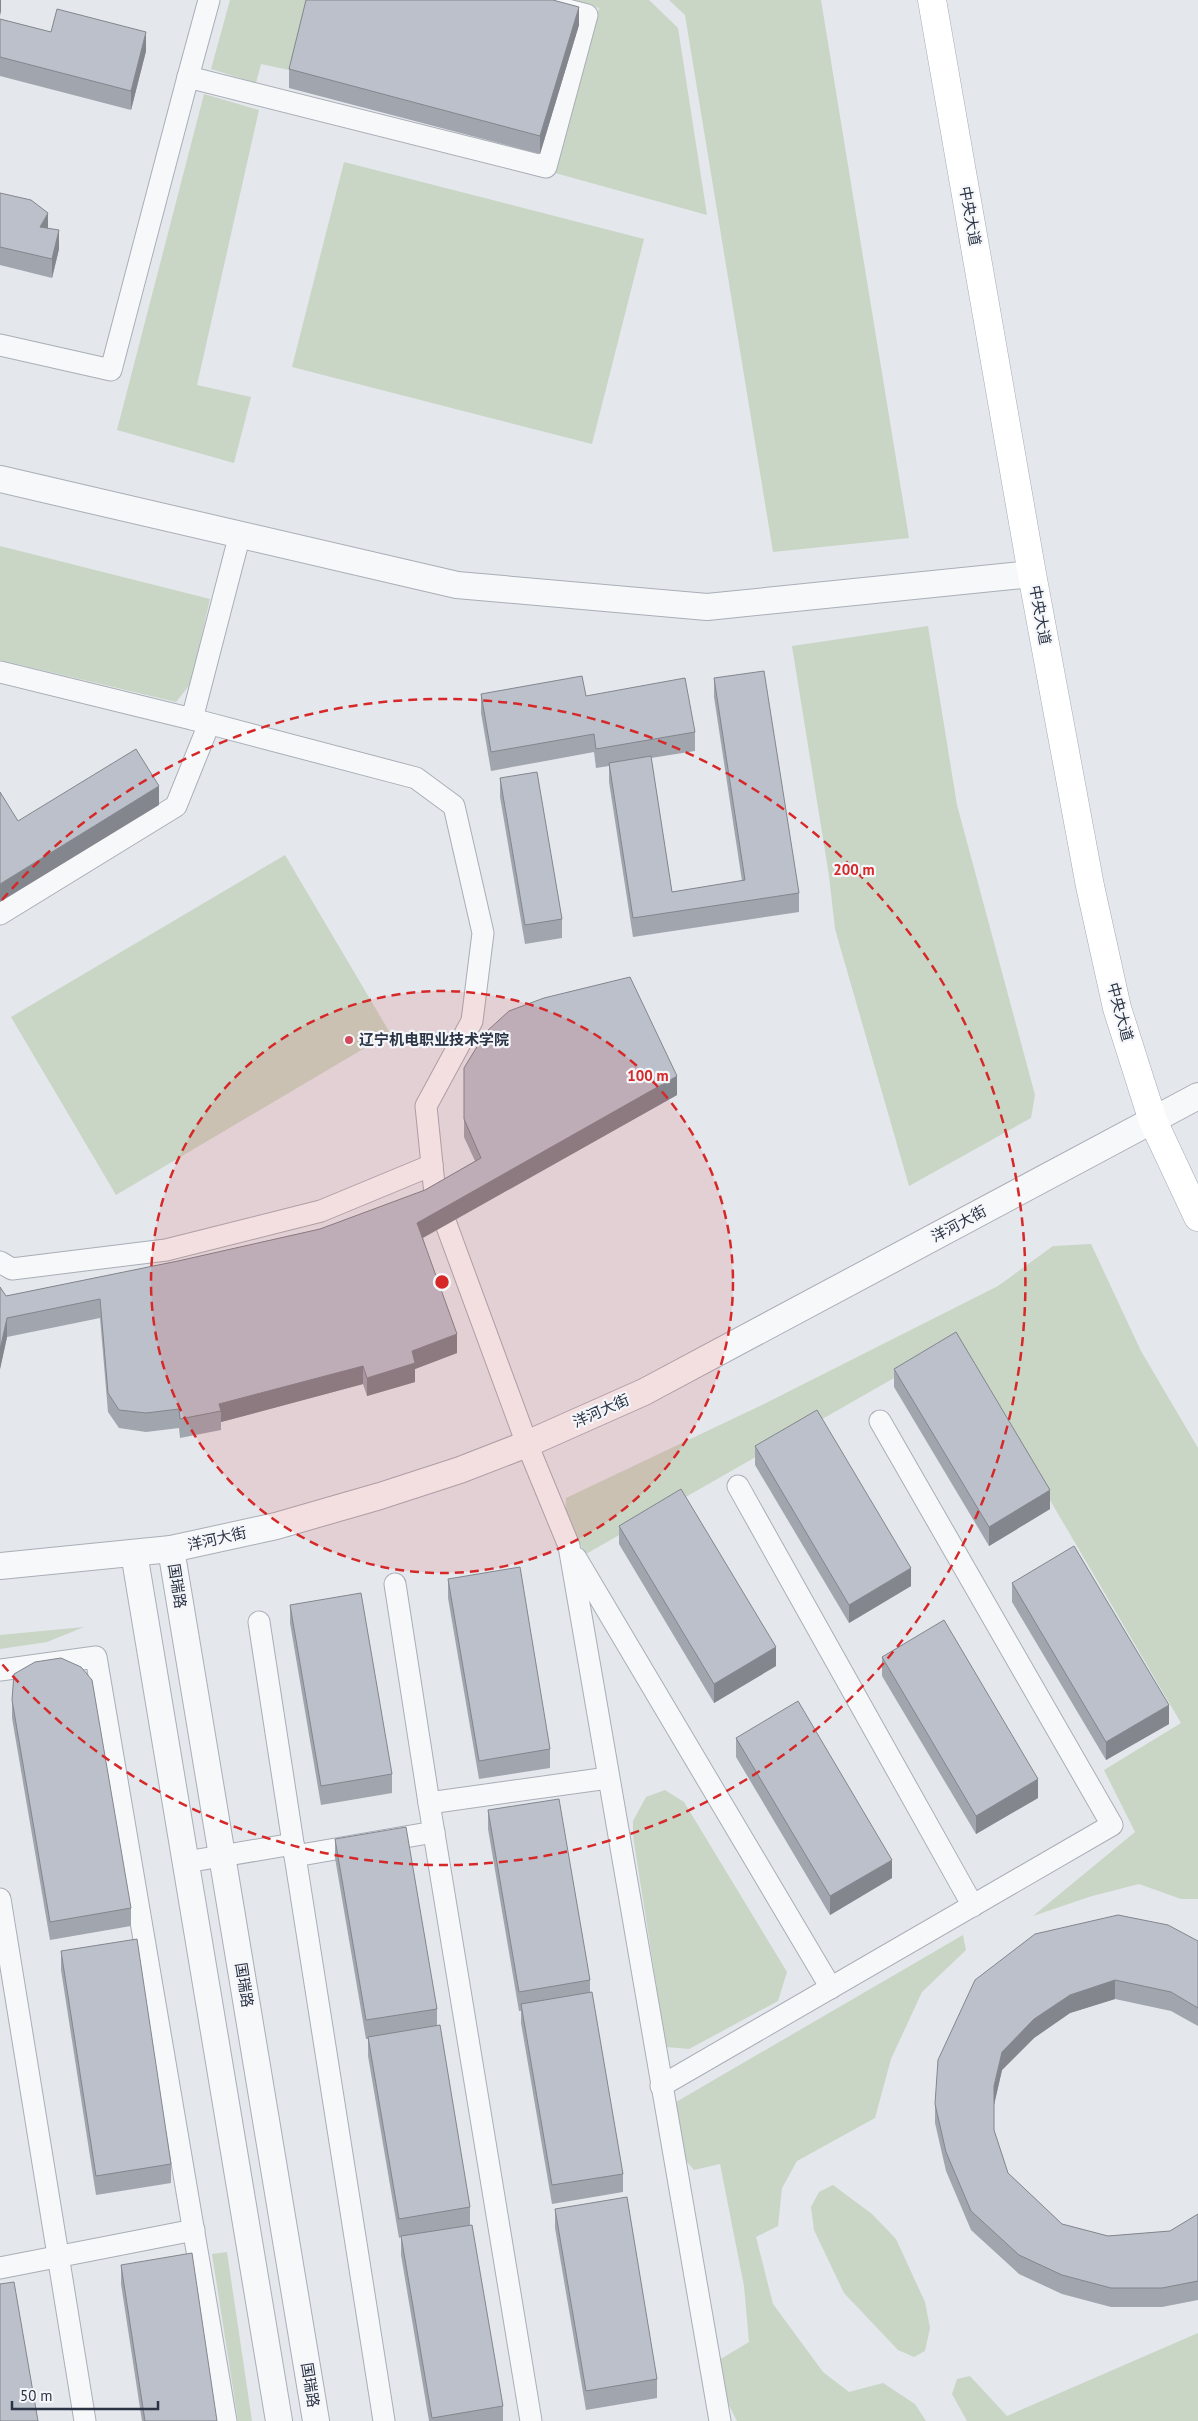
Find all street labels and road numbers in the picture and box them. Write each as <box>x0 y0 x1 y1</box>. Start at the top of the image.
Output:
street label: 中央大道 <box>956 185 985 247</box>
street label: 中央大道 <box>1026 584 1055 646</box>
street label: 中央大道 <box>1104 980 1137 1043</box>
street label: 洋河大街 <box>928 1201 990 1246</box>
street label: 洋河大街 <box>570 1390 632 1431</box>
street label: 洋河大街 <box>186 1523 248 1555</box>
street label: 国瑞路 <box>165 1562 190 1610</box>
street label: 国瑞路 <box>232 1961 257 2009</box>
street label: 国瑞路 <box>298 2361 323 2409</box>

